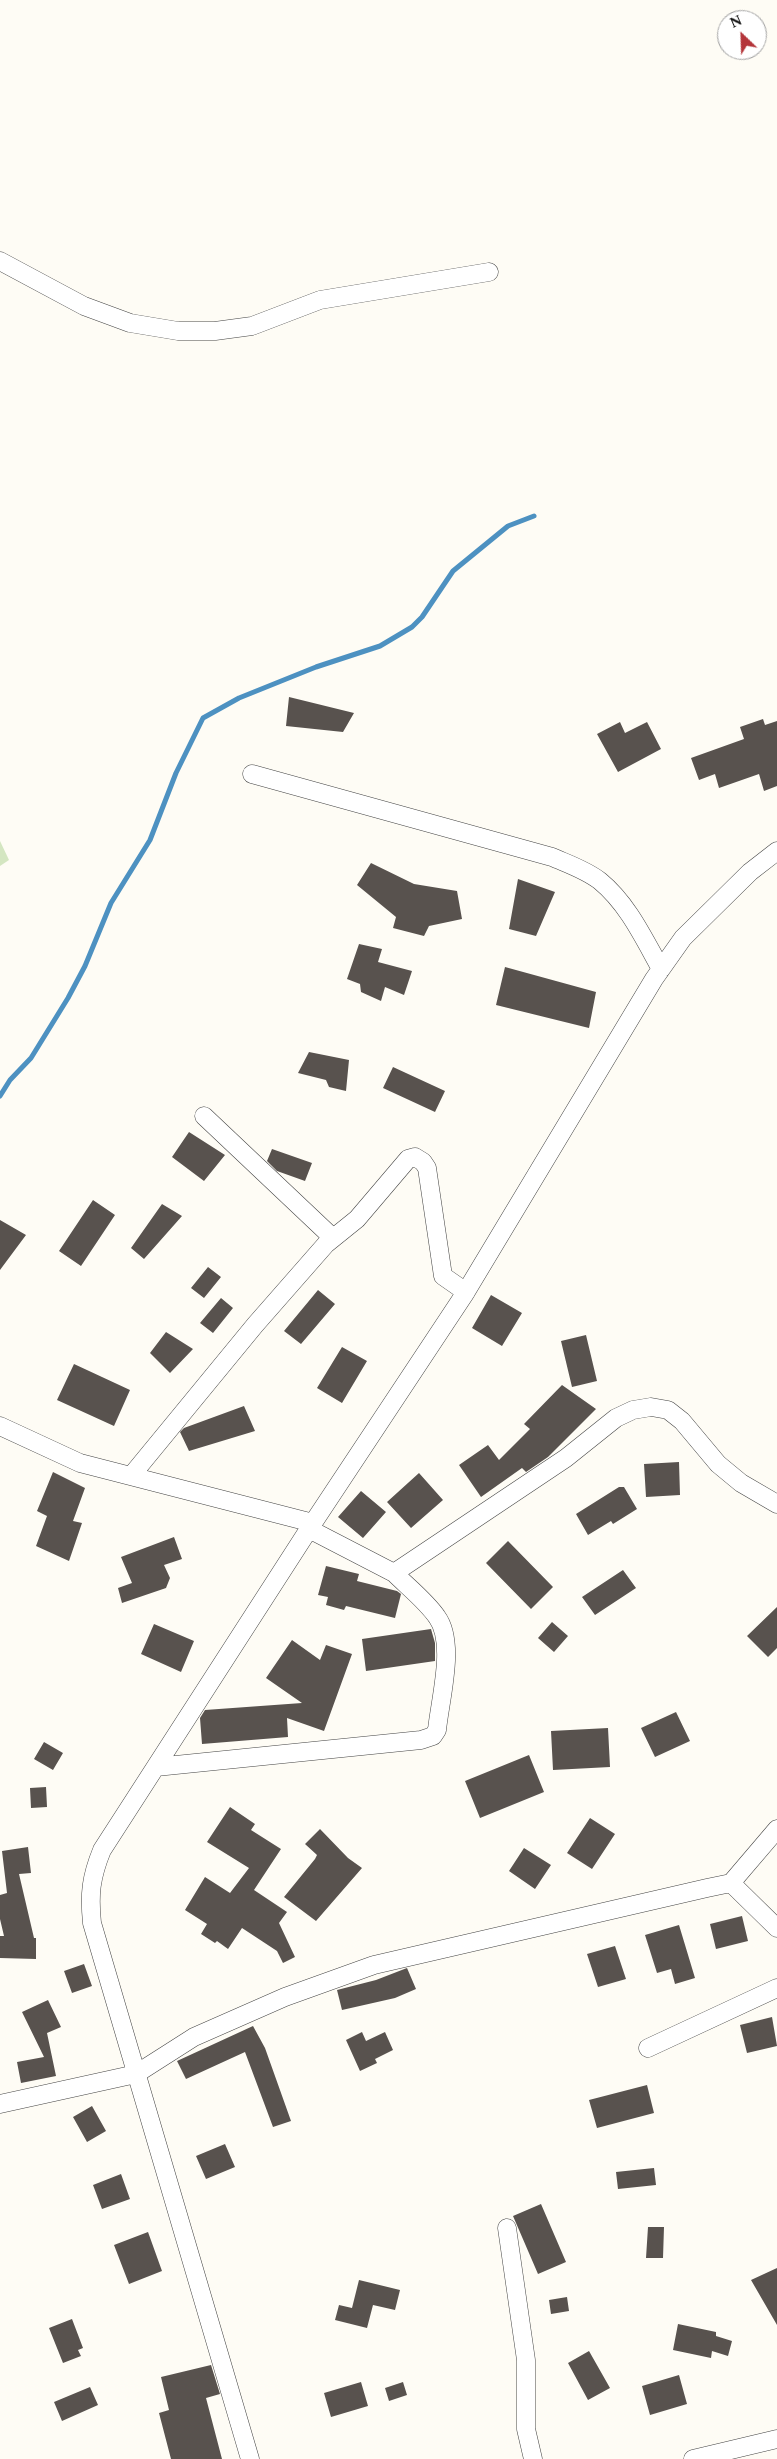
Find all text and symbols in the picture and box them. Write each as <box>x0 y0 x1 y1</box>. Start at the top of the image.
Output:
north arrow <box>717 10 767 60</box>
text: N <box>727 10 746 34</box>

